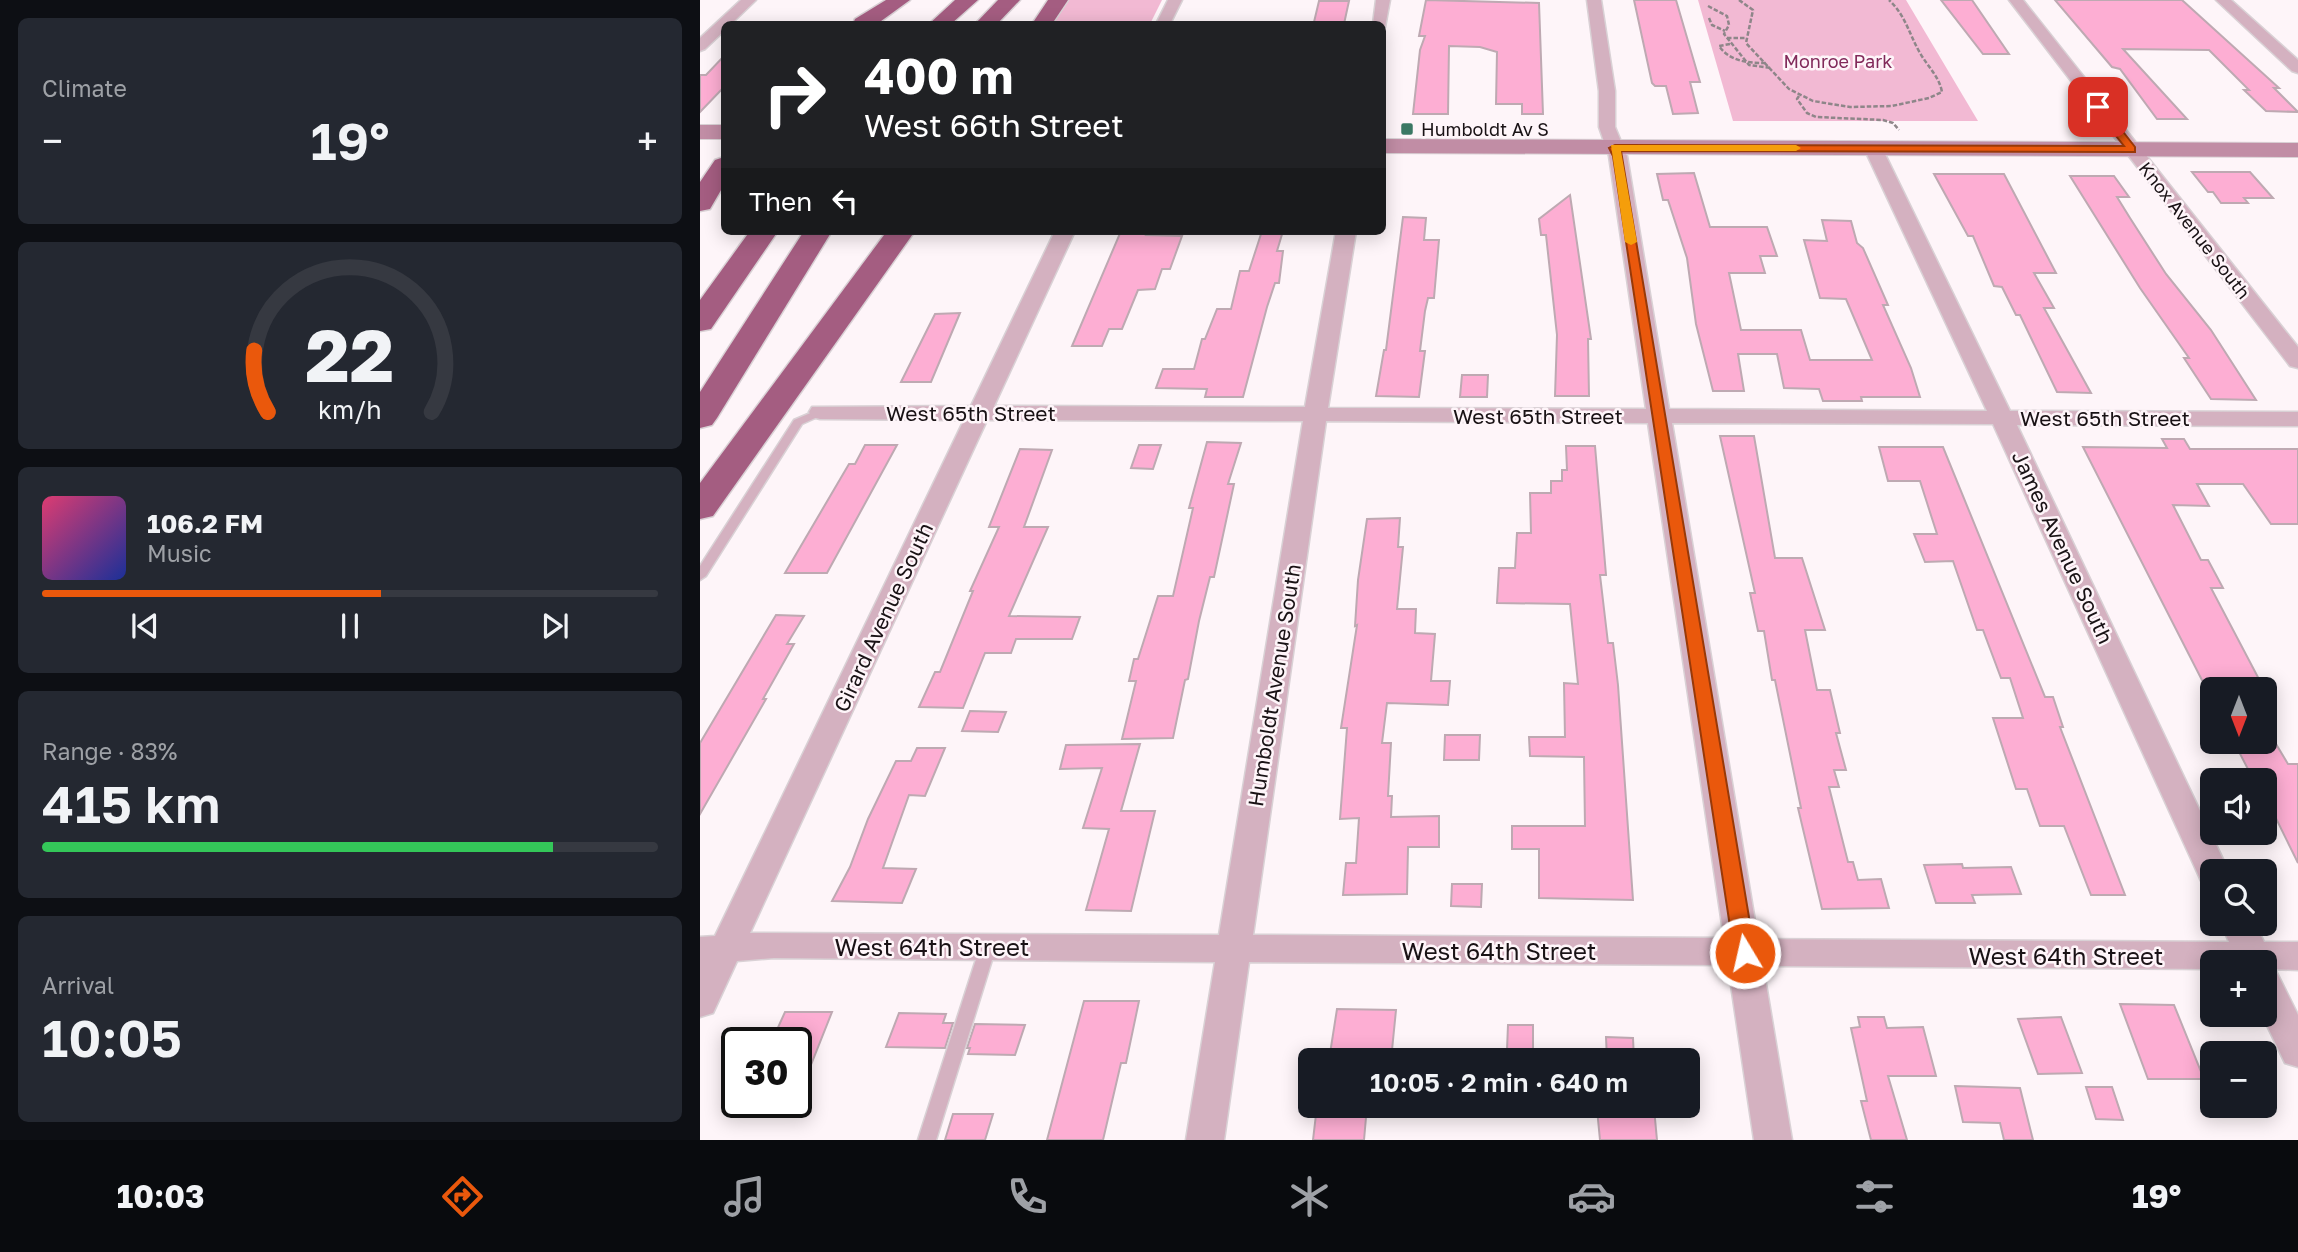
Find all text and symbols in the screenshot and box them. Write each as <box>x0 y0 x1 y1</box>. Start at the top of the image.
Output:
text: 400 m <box>864 46 1013 105</box>
icon: right <box>749 49 840 140</box>
park label: Monroe Park <box>1784 50 1892 72</box>
text: Climate <box>42 74 127 102</box>
pin <box>2068 77 2128 137</box>
icon: arrive <box>2079 88 2117 126</box>
text: West 66th Street <box>864 106 1124 144</box>
text: 19° <box>311 109 389 171</box>
text: − <box>42 118 63 163</box>
text: + <box>637 118 658 163</box>
place label: Humboldt Av S <box>1421 118 1549 140</box>
marker: Humboldt Av S <box>1399 121 1415 137</box>
street label: Knox Avenue South <box>2135 157 2255 303</box>
icon: left <box>826 182 864 220</box>
text: Then <box>749 186 812 217</box>
text: 22 <box>306 311 394 398</box>
text: km/h <box>318 393 382 424</box>
street label: West 65th Street <box>886 400 1056 426</box>
street label: West 65th Street <box>1453 403 1623 429</box>
street label: West 65th Street <box>2020 405 2190 431</box>
street label: James Avenue South <box>2007 446 2119 648</box>
text: 106.2 FM <box>147 508 263 539</box>
street label: Girard Avenue South <box>828 518 938 716</box>
text: Music <box>147 539 212 567</box>
street label: Humboldt Avenue South <box>1242 562 1306 808</box>
icon: previous <box>126 607 164 645</box>
icon: pause <box>331 607 369 645</box>
icon: next <box>536 607 574 645</box>
north arrow <box>2200 677 2277 754</box>
map controls <box>2200 677 2277 1118</box>
text: Range · 83% <box>42 737 177 765</box>
button: sound <box>2200 768 2277 845</box>
text: 415 km <box>42 772 220 834</box>
button: search <box>2200 859 2277 936</box>
position arrow <box>1708 916 1782 990</box>
street label: West 64th Street <box>835 932 1029 961</box>
street label: West 64th Street <box>1402 936 1596 965</box>
street label: West 64th Street <box>1969 941 2163 970</box>
button: + <box>2200 950 2277 1027</box>
text: Arrival <box>42 971 114 999</box>
text: 10:05 <box>42 1006 182 1068</box>
speed limit sign: 30 <box>721 1027 812 1118</box>
button: − <box>2200 1041 2277 1118</box>
text: 10:05 · 2 min · 640 m <box>1370 1067 1628 1098</box>
icon: directions <box>438 1172 487 1221</box>
icon: music <box>720 1172 769 1221</box>
icon: phone <box>1003 1172 1052 1221</box>
icon: climate <box>1285 1172 1334 1221</box>
icon: car <box>1567 1172 1616 1221</box>
icon: filters <box>1850 1172 1899 1221</box>
text: 10:03 <box>117 1177 205 1215</box>
text: 19° <box>2132 1177 2181 1215</box>

